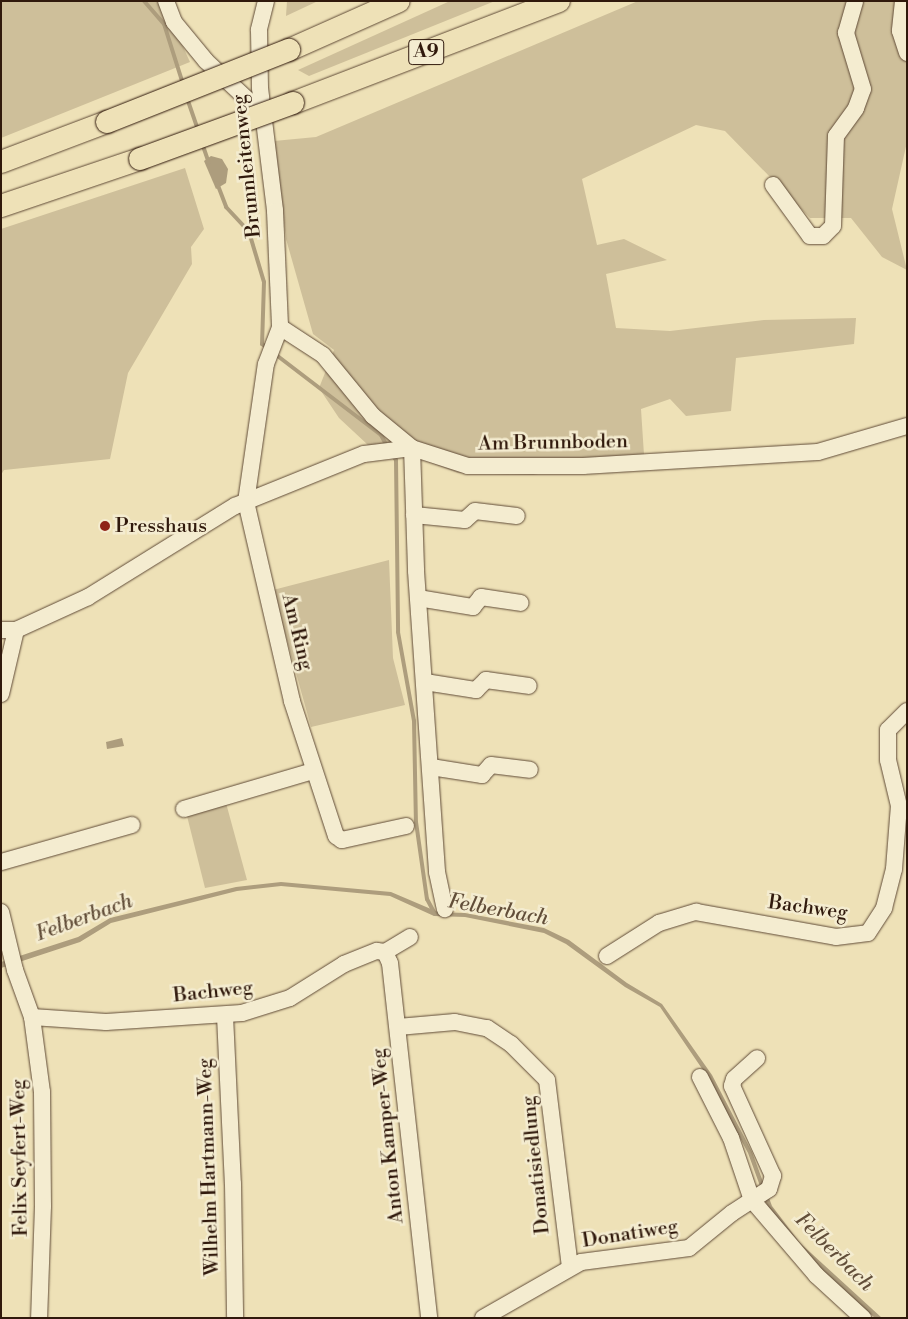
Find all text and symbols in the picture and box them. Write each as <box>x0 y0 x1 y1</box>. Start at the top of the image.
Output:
road number: A9 <box>407 36 445 68</box>
street label: Brunnleitenweg <box>228 93 266 239</box>
street label: Am Brunnboden <box>478 430 628 456</box>
place label: Presshaus <box>115 514 207 538</box>
marker: Presshaus <box>99 520 111 532</box>
street label: Am Ring <box>276 591 318 673</box>
water label: Felberbach <box>32 889 136 947</box>
water label: Felberbach <box>446 889 550 931</box>
street label: Bachweg <box>767 891 849 925</box>
street label: Bachweg <box>172 976 254 1008</box>
street label: Anton Kamper-Weg <box>367 1047 409 1225</box>
street label: Wilhelm Hartmann-Weg <box>193 1058 225 1276</box>
street label: Felix Seyfert-Weg <box>7 1079 33 1237</box>
street label: Donatisiedlung <box>517 1095 555 1235</box>
water label: Felberbach <box>789 1207 879 1297</box>
street label: Donatiweg <box>580 1215 680 1253</box>

